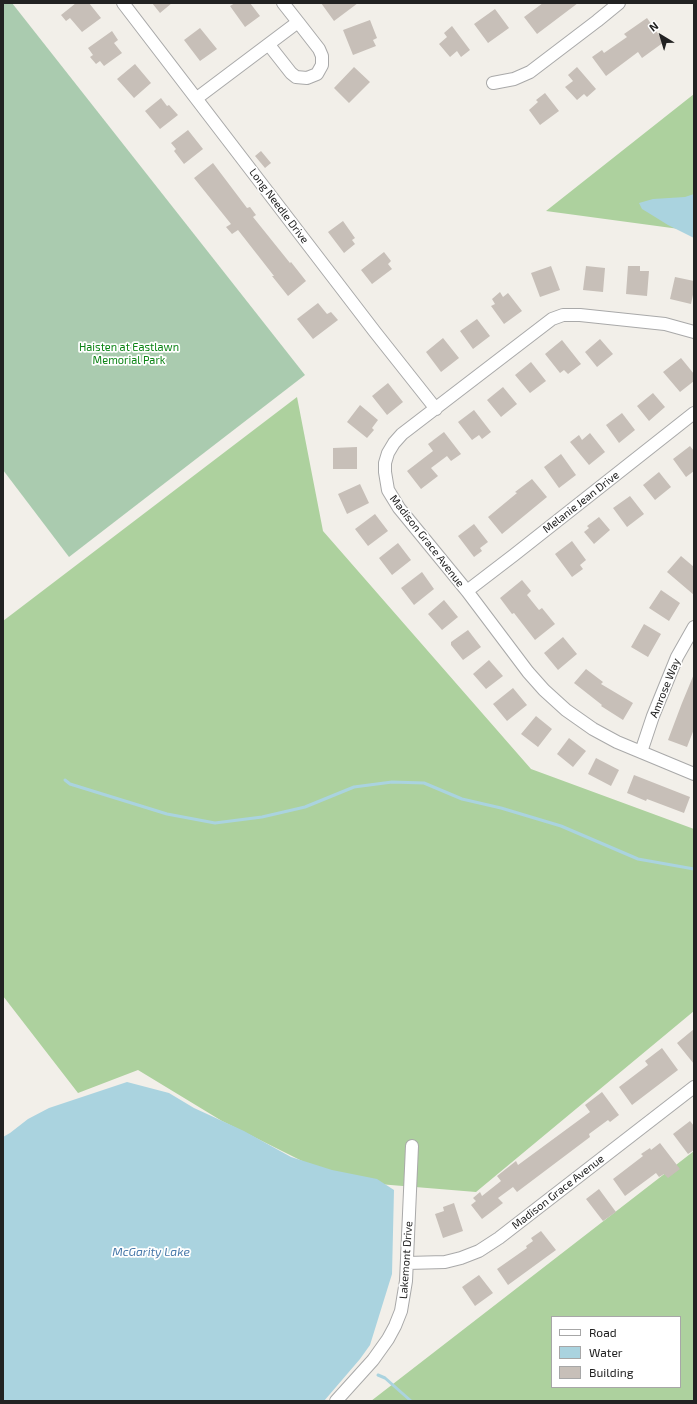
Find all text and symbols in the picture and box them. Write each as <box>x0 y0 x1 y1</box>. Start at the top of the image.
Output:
north arrow <box>641 16 681 56</box>
text: N <box>646 19 660 34</box>
street label: Long Needle Drive <box>247 166 311 246</box>
park label: Haisten at Eastlawn Memorial Park <box>79 340 179 366</box>
street label: Melanie Jean Drive <box>540 468 622 536</box>
street label: Madison Grace Avenue <box>387 492 467 590</box>
street label: Amrose Way <box>647 656 683 720</box>
street label: Madison Grace Avenue <box>509 1152 607 1232</box>
street label: Lakemont Drive <box>397 1221 415 1299</box>
water label: McGarity Lake <box>112 1245 190 1259</box>
legend <box>551 1316 681 1388</box>
text: Road <box>589 1325 617 1339</box>
text: Water <box>589 1345 623 1359</box>
text: Building <box>589 1365 633 1379</box>

